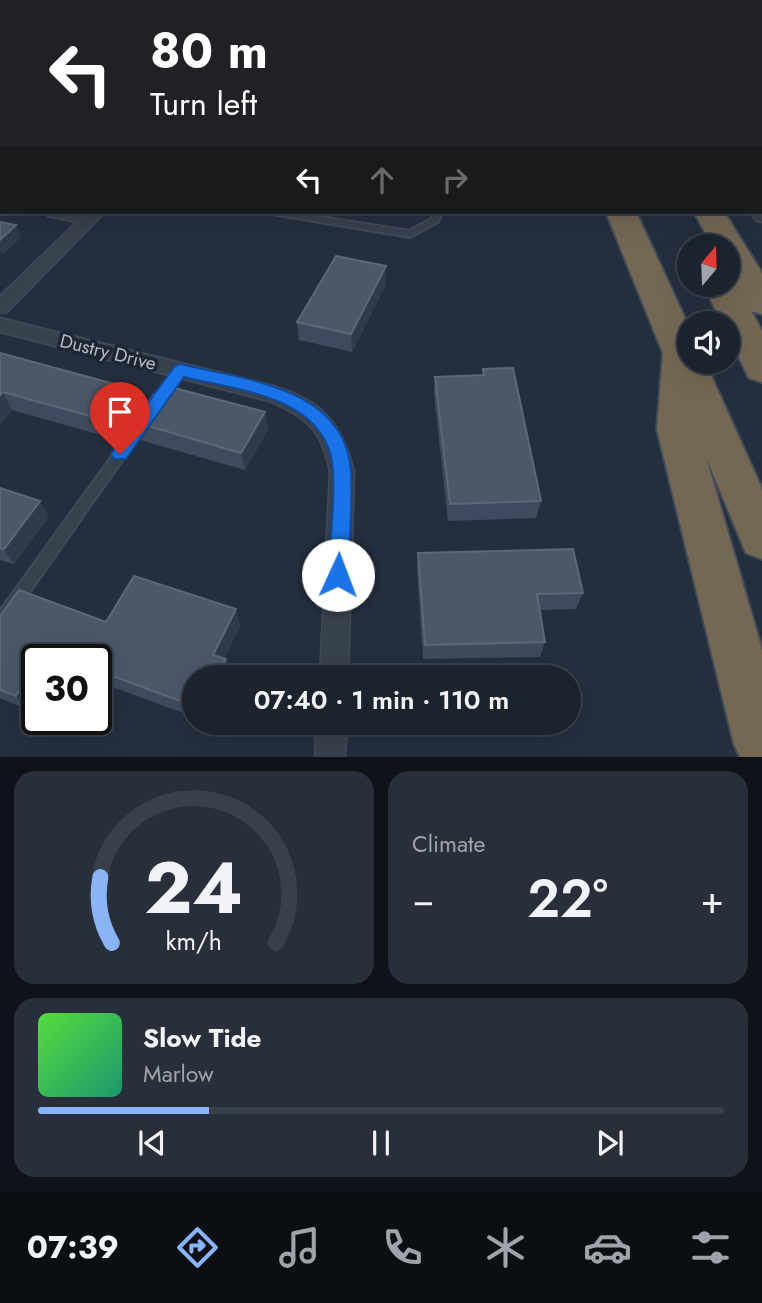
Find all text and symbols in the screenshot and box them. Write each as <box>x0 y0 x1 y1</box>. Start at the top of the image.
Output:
text: 80 m <box>150 16 268 86</box>
icon: left <box>35 28 126 119</box>
text: Turn left <box>150 81 257 127</box>
icon: left <box>290 161 328 199</box>
icon: ahead <box>363 161 401 199</box>
icon: right <box>436 161 474 199</box>
north arrow <box>677 234 740 298</box>
map controls <box>677 234 740 374</box>
button: sound <box>677 311 740 374</box>
street label: Dustry Drive <box>57 327 159 377</box>
pin <box>90 382 150 454</box>
icon: arrive <box>101 393 139 431</box>
position arrow <box>301 538 375 612</box>
speed limit sign: 30 <box>21 644 112 735</box>
text: 07:40 · 1 min · 110 m <box>254 681 509 719</box>
text: Climate <box>412 827 485 861</box>
text: 24 <box>145 836 243 941</box>
text: 22° <box>527 861 608 937</box>
text: − <box>412 872 434 927</box>
text: + <box>701 872 724 927</box>
text: km/h <box>166 923 222 959</box>
text: Slow Tide <box>143 1019 262 1057</box>
text: Marlow <box>143 1057 214 1091</box>
icon: previous <box>133 1124 171 1162</box>
icon: pause <box>362 1124 400 1162</box>
icon: next <box>591 1124 629 1162</box>
icon: directions <box>173 1223 222 1272</box>
icon: music <box>275 1223 324 1272</box>
icon: phone <box>378 1223 427 1272</box>
icon: climate <box>481 1223 530 1272</box>
icon: car <box>583 1223 632 1272</box>
icon: filters <box>686 1223 735 1272</box>
text: 07:39 <box>27 1224 119 1270</box>

